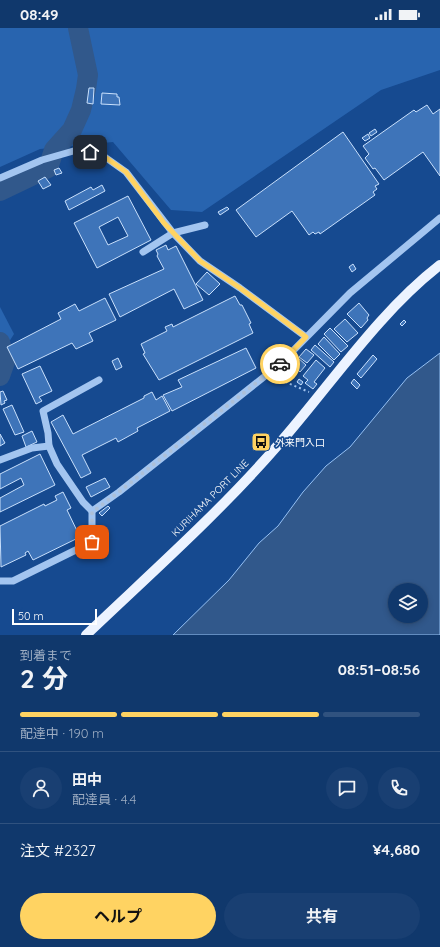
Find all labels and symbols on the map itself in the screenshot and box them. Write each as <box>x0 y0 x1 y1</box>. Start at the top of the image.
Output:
pin <box>73 135 107 169</box>
courier <box>260 344 300 384</box>
bus stop icon: 外来門入口 <box>250 431 272 453</box>
place label: 外来門入口 <box>275 436 325 449</box>
street label: KURIHAMA PORT LINE <box>169 456 252 539</box>
pin <box>75 525 109 559</box>
scale bar <box>12 607 97 626</box>

